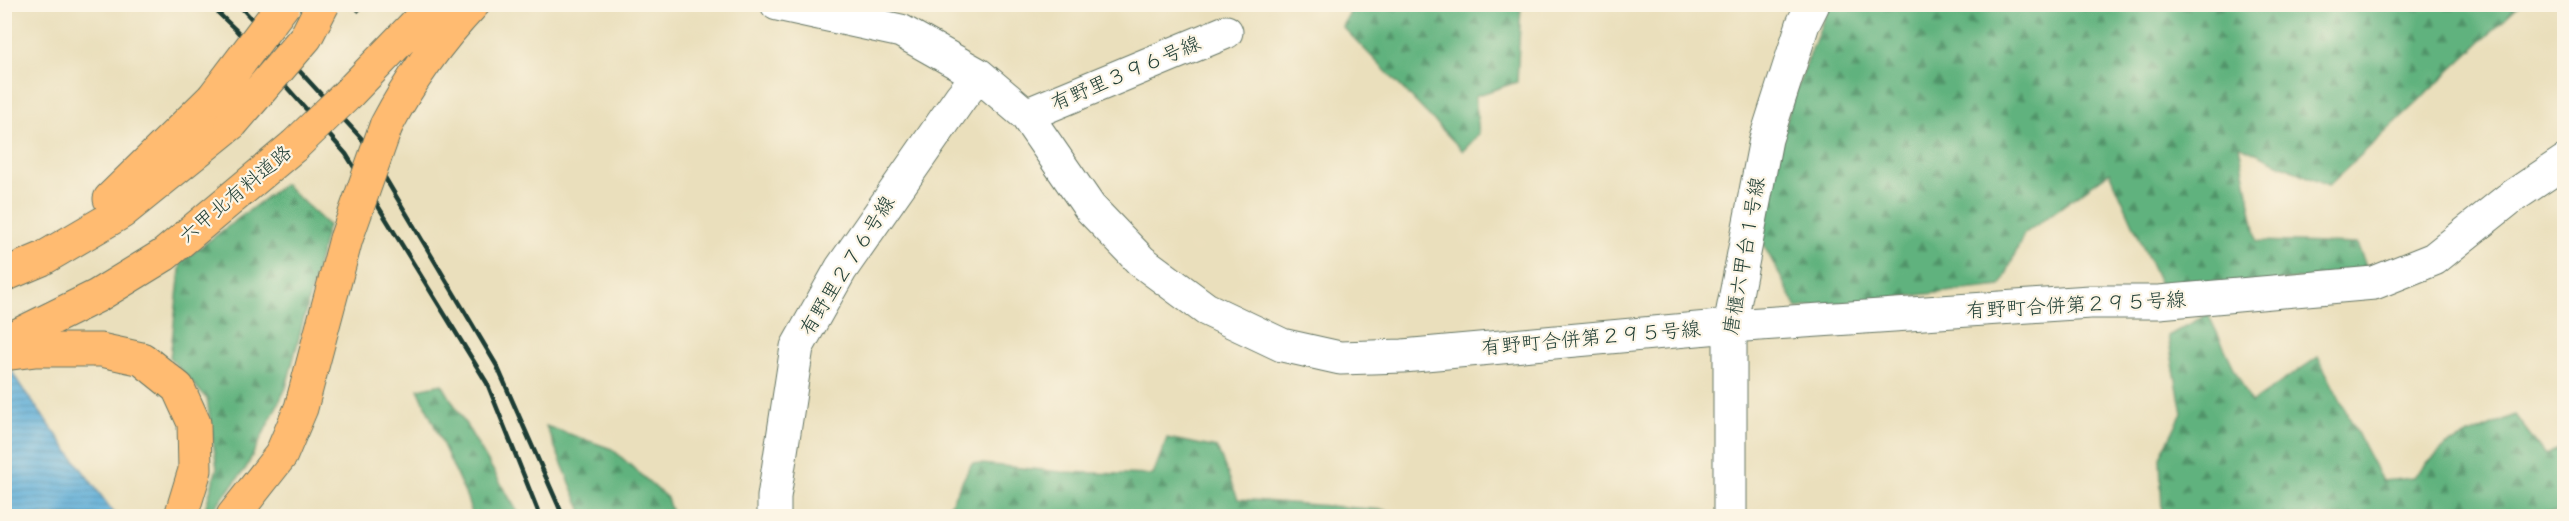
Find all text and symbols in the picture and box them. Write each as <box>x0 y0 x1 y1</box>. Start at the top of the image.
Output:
street label: 有野里３９６号線 <box>1047 30 1205 118</box>
street label: 六甲北有料道路 <box>174 140 298 250</box>
street label: 唐櫃六甲台１号線 <box>1718 175 1772 337</box>
street label: 有野里２７６号線 <box>794 191 902 341</box>
street label: 有野町合併第２９５号線 <box>1965 287 2187 325</box>
street label: 有野町合併第２９５号線 <box>1480 316 1702 362</box>

